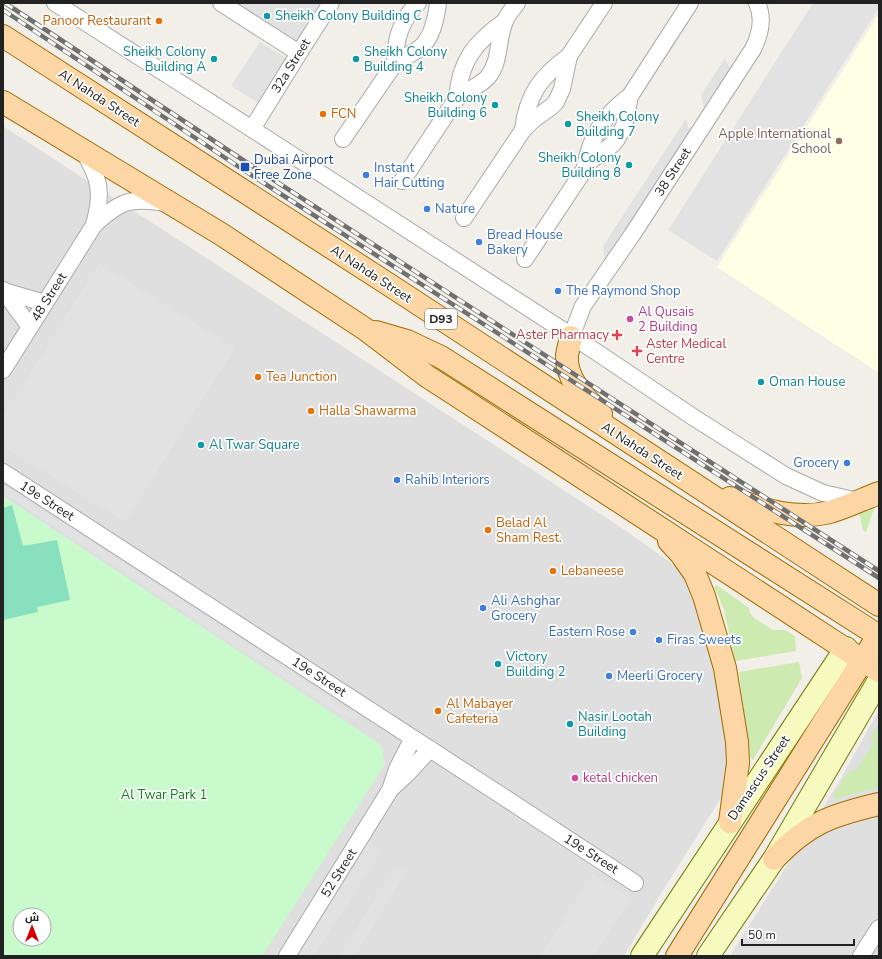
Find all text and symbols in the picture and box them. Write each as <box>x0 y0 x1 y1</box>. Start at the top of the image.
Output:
place label: Sheikh Colony Building C <box>275 7 422 25</box>
marker: Sheikh Colony Building C <box>262 11 272 21</box>
place label: Panoor Restaurant <box>43 12 151 30</box>
marker: Panoor Restaurant <box>154 16 164 26</box>
street label: 32a Street <box>267 35 315 97</box>
place label: Sheikh Colony Building A <box>123 43 207 76</box>
place label: Sheikh Colony Building 4 <box>364 43 447 76</box>
marker: Sheikh Colony Building A <box>209 54 219 64</box>
marker: Sheikh Colony Building 4 <box>351 54 361 64</box>
street label: Al Nahda Street <box>55 65 144 131</box>
place label: Sheikh Colony Building 6 <box>404 89 487 122</box>
marker: Sheikh Colony Building 6 <box>490 100 500 110</box>
place label: FCN <box>331 105 356 123</box>
place label: Sheikh Colony Building 7 <box>576 108 659 141</box>
marker: FCN <box>318 109 328 119</box>
marker: Sheikh Colony Building 7 <box>563 119 573 129</box>
place label: Apple International School <box>718 125 831 158</box>
marker: Apple International School <box>834 136 844 146</box>
street label: 38 Street <box>651 144 696 200</box>
place label: Sheikh Colony Building 8 <box>538 149 621 182</box>
place label: Dubai Airport Free Zone <box>254 151 334 184</box>
place label: Instant Hair Cutting <box>374 159 445 192</box>
marker: Sheikh Colony Building 8 <box>624 160 634 170</box>
marker: Dubai Airport Free Zone <box>239 161 251 173</box>
marker: Instant Hair Cutting <box>361 170 371 180</box>
place label: Nature <box>435 200 475 218</box>
marker: Nature <box>422 204 432 214</box>
place label: Bread House Bakery <box>487 226 563 259</box>
marker: Bread House Bakery <box>474 237 484 247</box>
street label: Al Nahda Street <box>327 241 416 307</box>
street label: 48 Street <box>27 269 71 325</box>
place label: The Raymond Shop <box>566 282 681 300</box>
marker: The Raymond Shop <box>553 286 563 296</box>
place label: Al Qusais 2 Building <box>638 303 698 336</box>
road number: D93 <box>425 309 457 329</box>
marker: Al Qusais 2 Building <box>625 314 635 324</box>
place label: Aster Pharmacy <box>516 326 609 344</box>
marker: Aster Pharmacy <box>612 330 622 340</box>
place label: Aster Medical Centre <box>646 335 726 368</box>
marker: Aster Medical Centre <box>631 345 643 357</box>
place label: Tea Junction <box>266 368 337 386</box>
marker: Tea Junction <box>253 372 263 382</box>
place label: Oman House <box>769 373 845 391</box>
marker: Oman House <box>756 377 766 387</box>
place label: Halla Shawarma <box>319 402 416 420</box>
marker: Halla Shawarma <box>306 406 316 416</box>
street label: Al Nahda Street <box>598 418 687 484</box>
place label: Al Twar Square <box>209 436 300 454</box>
marker: Al Twar Square <box>196 440 206 450</box>
place label: Grocery <box>793 454 839 472</box>
marker: Grocery <box>842 458 852 468</box>
place label: Rahib Interiors <box>405 471 490 489</box>
marker: Rahib Interiors <box>392 475 402 485</box>
street label: 19e Street <box>16 477 78 525</box>
place label: Belad Al Sham Rest. <box>496 514 562 547</box>
marker: Belad Al Sham Rest. <box>483 525 493 535</box>
place label: Lebaneese <box>561 562 624 580</box>
marker: Lebaneese <box>548 566 558 576</box>
place label: Ali Ashghar Grocery <box>491 592 561 625</box>
marker: Ali Ashghar Grocery <box>478 603 488 613</box>
place label: Eastern Rose <box>549 623 625 641</box>
marker: Eastern Rose <box>628 627 638 637</box>
place label: Firas Sweets <box>667 631 742 649</box>
marker: Firas Sweets <box>654 635 664 645</box>
place label: Victory Building 2 <box>505 648 566 681</box>
street label: 19e Street <box>288 653 350 701</box>
marker: Victory Building 2 <box>493 659 503 669</box>
place label: Meerli Grocery <box>617 667 703 685</box>
marker: Meerli Grocery <box>604 671 614 681</box>
place label: Al Mabayer Cafeteria <box>446 695 514 728</box>
marker: Al Mabayer Cafeteria <box>433 706 443 716</box>
place label: Nasir Lootah Building <box>578 708 652 741</box>
marker: Nasir Lootah Building <box>565 719 575 729</box>
street label: Damascus Street <box>724 731 794 824</box>
place label: ketal chicken <box>583 769 658 787</box>
marker: ketal chicken <box>570 773 580 783</box>
park label: Al Twar Park 1 <box>121 786 207 804</box>
street label: 19e Street <box>560 830 622 878</box>
street label: 52 Street <box>317 845 361 901</box>
north arrow <box>12 907 52 947</box>
text: ش <box>25 910 39 925</box>
scale bar <box>742 921 854 947</box>
text: 50 m <box>748 927 776 943</box>

